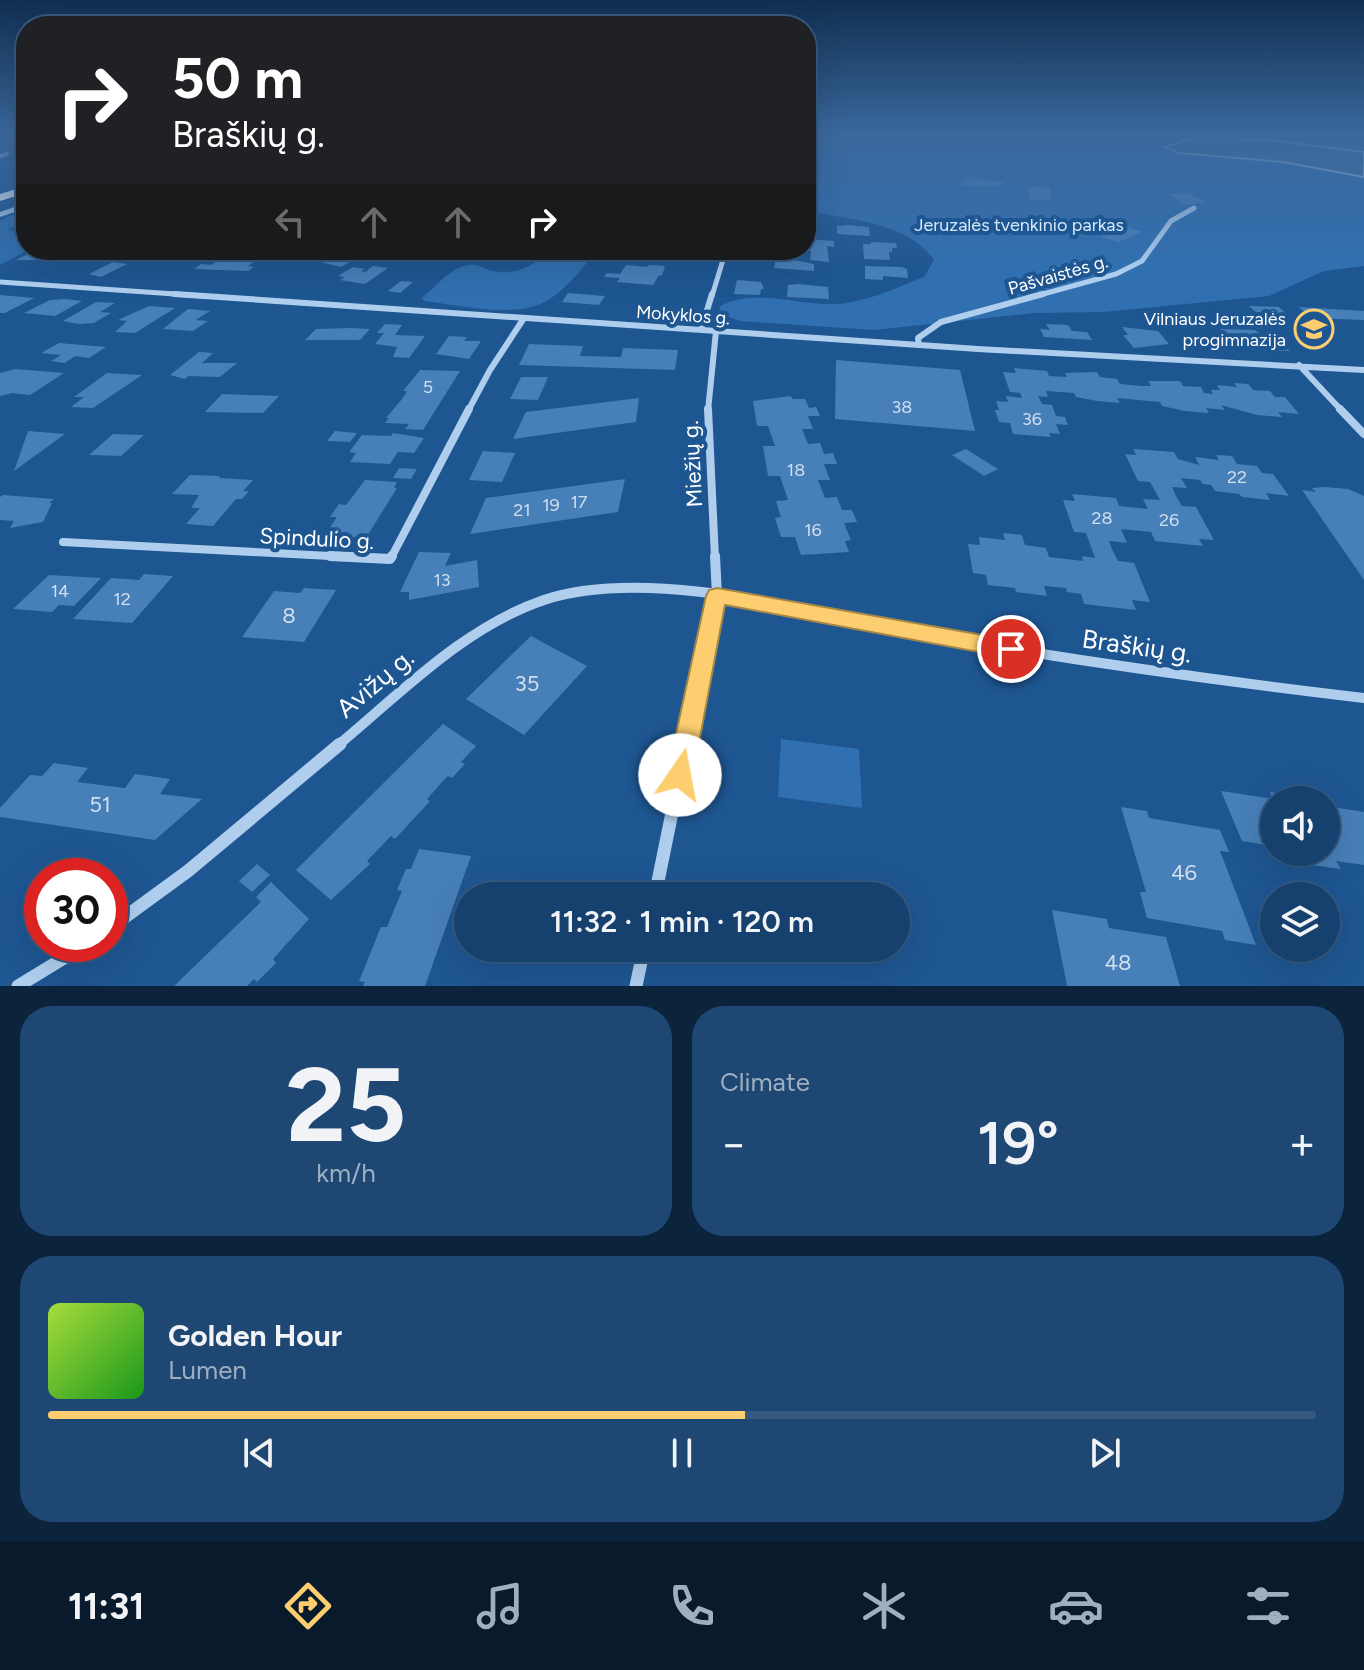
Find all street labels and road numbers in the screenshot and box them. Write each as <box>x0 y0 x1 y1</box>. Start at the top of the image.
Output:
street label: Pašvaistės g. <box>1006 250 1110 300</box>
street label: Mokyklos g. <box>635 301 731 329</box>
street label: Miežių g. <box>677 420 708 508</box>
street label: Spindulio g. <box>259 522 375 555</box>
street label: Braškių g. <box>1080 622 1194 670</box>
street label: Avižų g. <box>330 641 420 725</box>

